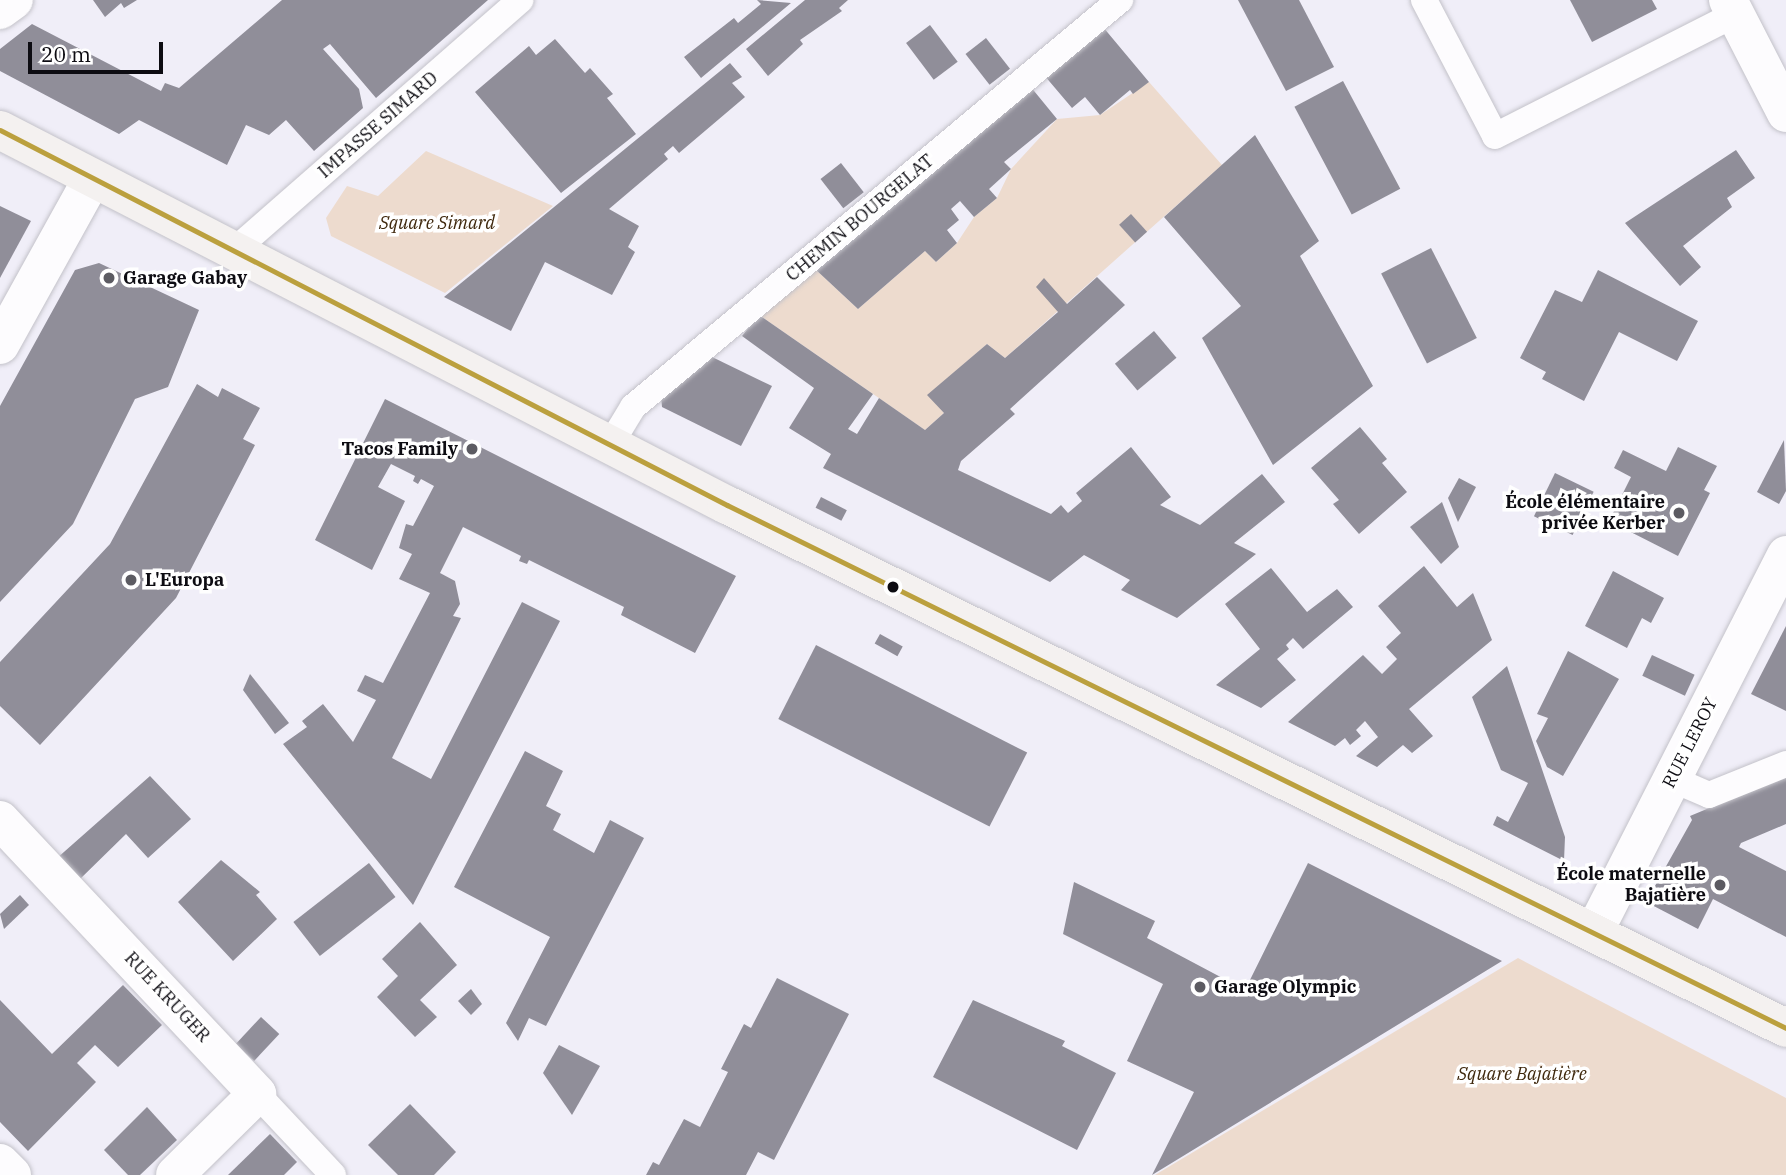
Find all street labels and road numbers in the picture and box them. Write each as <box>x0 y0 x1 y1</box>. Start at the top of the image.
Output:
street label: IMPASSE SIMARD <box>314 67 442 183</box>
street label: CHEMIN BOURGELAT <box>782 150 938 286</box>
street label: RUE LEROY <box>1658 694 1722 792</box>
street label: RUE KRUGER <box>120 947 214 1047</box>

